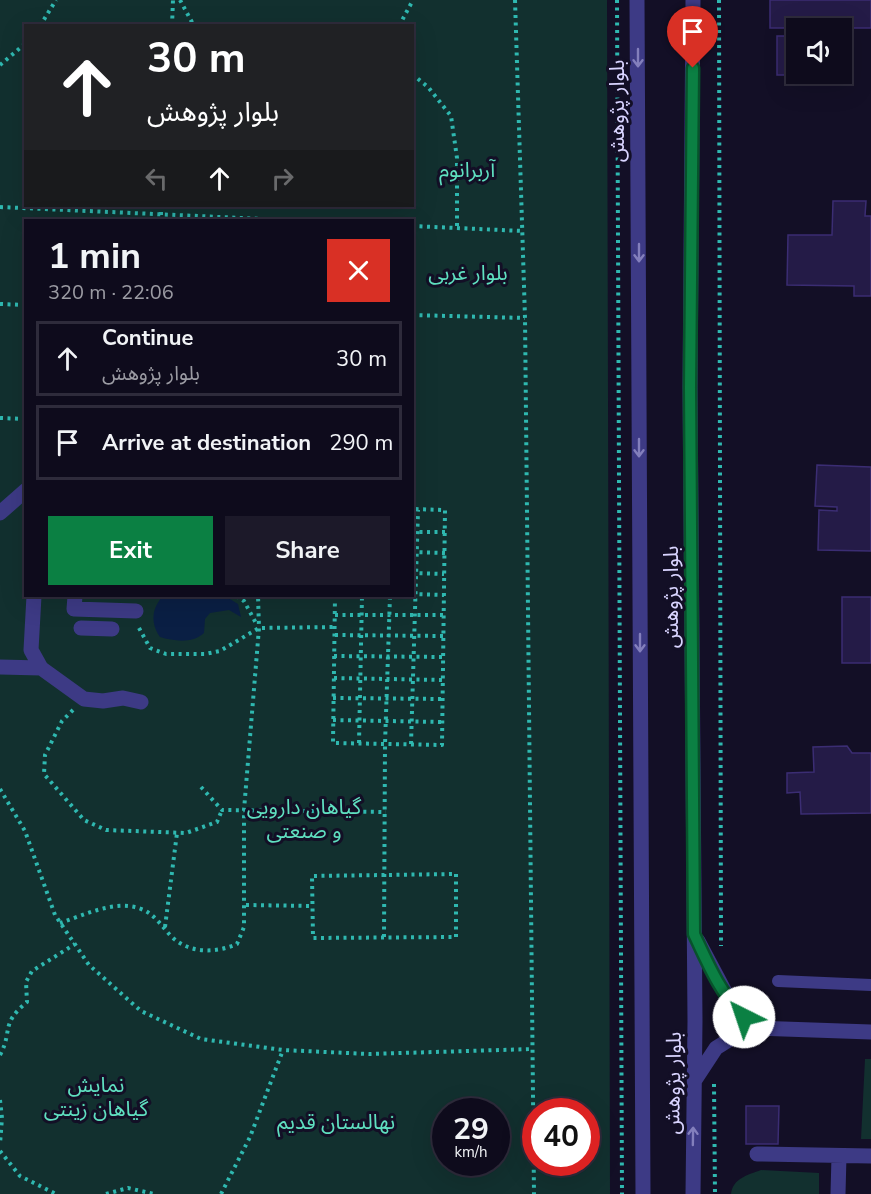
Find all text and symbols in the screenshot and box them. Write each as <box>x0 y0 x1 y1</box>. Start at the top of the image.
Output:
pin <box>667 6 718 68</box>
icon: arrive <box>676 15 709 48</box>
map controls <box>786 18 852 84</box>
button: sound <box>786 18 852 84</box>
text: 30 m <box>147 30 246 87</box>
icon: ahead <box>48 48 126 126</box>
one-way arrow <box>632 48 644 68</box>
street label: بلوار پژوهش <box>603 60 631 162</box>
text: بلوار پژوهش <box>147 94 279 131</box>
park label: آربرانوم <box>439 156 496 186</box>
icon: left <box>140 162 173 195</box>
icon: ahead <box>203 162 236 195</box>
icon: right <box>266 162 299 195</box>
text: 1 min <box>48 232 141 281</box>
button: close <box>327 239 390 302</box>
one-way arrow <box>633 243 644 263</box>
park label: بلوار غربی <box>428 259 508 287</box>
text: 320 m · 22:06 <box>48 279 174 306</box>
text: Continue <box>102 323 193 353</box>
icon: ahead <box>51 342 84 375</box>
text: 30 m <box>336 344 387 374</box>
text: بلوار پژوهش <box>102 360 200 387</box>
icon: arrive <box>51 426 84 459</box>
text: Arrive at destination <box>102 428 311 458</box>
text: 290 m <box>329 428 393 458</box>
one-way arrow <box>634 438 645 458</box>
button: Exit <box>48 516 213 585</box>
button: Share <box>225 516 390 585</box>
street label: بلوار پژوهش <box>657 546 685 648</box>
one-way arrow <box>634 633 646 653</box>
park label: گیاهان دارویی و صنعتی <box>247 793 362 845</box>
position arrow <box>712 985 776 1049</box>
street label: بلوار پژوهش <box>658 1031 688 1135</box>
park label: نمایش گیاهان زینتی <box>44 1071 149 1123</box>
speed limit sign: 40 <box>522 1098 600 1176</box>
park label: نهالستان قدیم <box>277 1108 395 1137</box>
text: 29 <box>453 1109 489 1150</box>
one-way arrow <box>687 1126 699 1146</box>
text: km/h <box>454 1142 488 1162</box>

